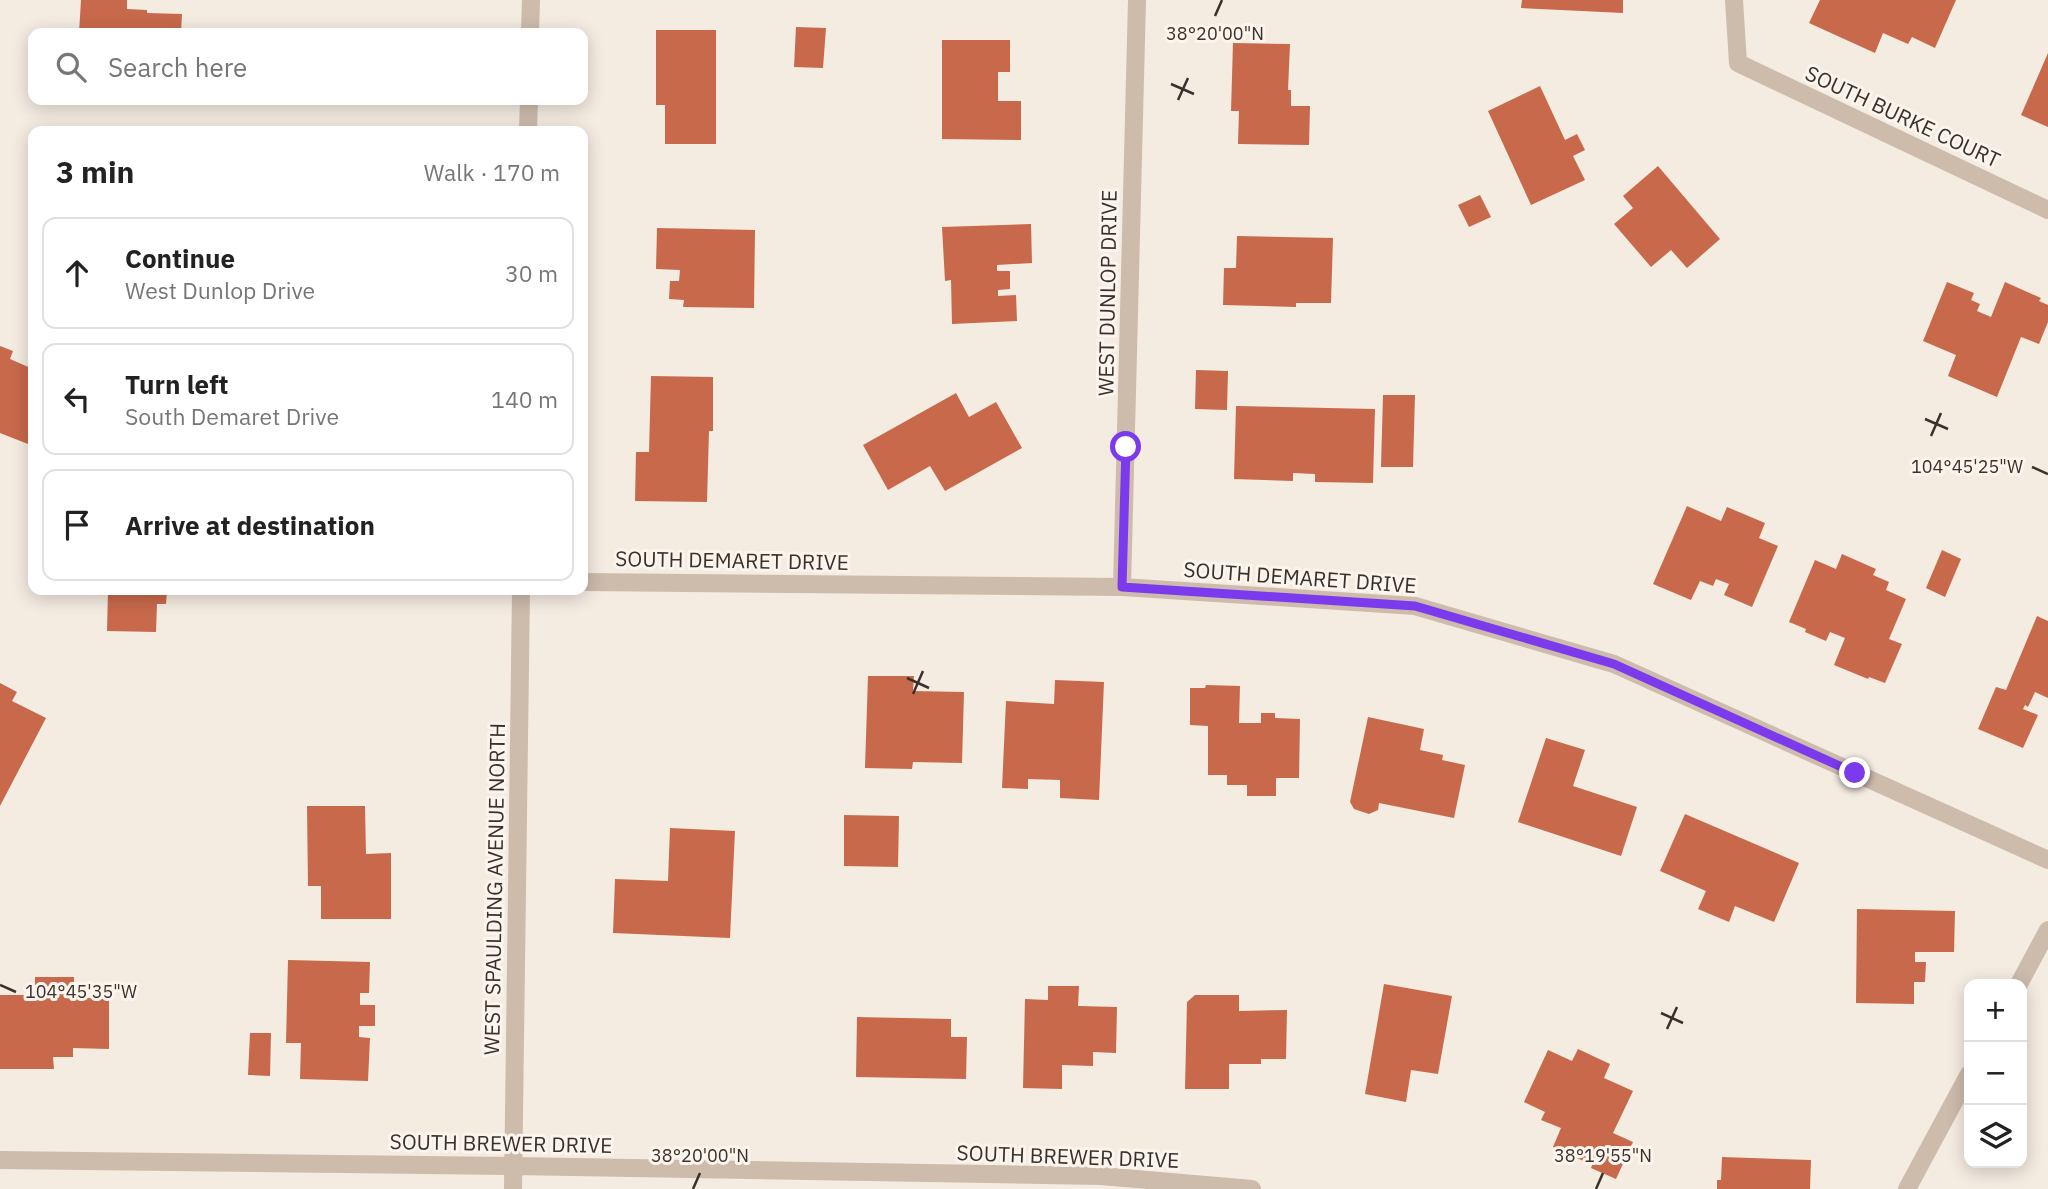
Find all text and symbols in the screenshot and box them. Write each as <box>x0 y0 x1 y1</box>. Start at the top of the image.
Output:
text: 38°20'00"N <box>1166 22 1264 45</box>
search box <box>28 28 588 105</box>
icon: search <box>52 48 90 86</box>
text: Search here <box>108 50 247 84</box>
street label: SOUTH BURKE COURT <box>1801 59 2005 173</box>
text: 3 min <box>56 152 134 191</box>
text: Walk · 170 m <box>424 157 560 187</box>
street label: WEST DUNLOP DRIVE <box>1091 190 1123 396</box>
text: Continue <box>125 241 235 275</box>
icon: ahead <box>58 254 96 292</box>
text: 30 m <box>505 258 558 288</box>
text: West Dunlop Drive <box>125 275 315 305</box>
text: Turn left <box>125 367 228 401</box>
icon: left <box>58 380 96 418</box>
text: 140 m <box>491 384 558 414</box>
text: South Demaret Drive <box>125 401 339 431</box>
route start <box>1110 431 1141 462</box>
text: 104°45'25"W <box>1911 455 2023 478</box>
icon: arrive <box>58 506 96 544</box>
text: Arrive at destination <box>125 508 375 542</box>
street label: SOUTH DEMARET DRIVE <box>615 544 849 576</box>
street label: SOUTH DEMARET DRIVE <box>1183 555 1417 599</box>
street label: WEST SPAULDING AVENUE NORTH <box>477 723 511 1055</box>
route end <box>1839 757 1870 788</box>
map controls <box>1964 979 2027 1168</box>
button: + <box>1964 979 2027 1042</box>
text: 104°45'35"W <box>25 980 137 1003</box>
button: − <box>1964 1042 2027 1105</box>
button: layers <box>1964 1105 2027 1168</box>
street label: SOUTH BREWER DRIVE <box>389 1127 613 1159</box>
street label: SOUTH BREWER DRIVE <box>956 1138 1180 1174</box>
text: 38°20'00"N <box>651 1144 749 1167</box>
text: 38°19'55"N <box>1554 1144 1652 1167</box>

